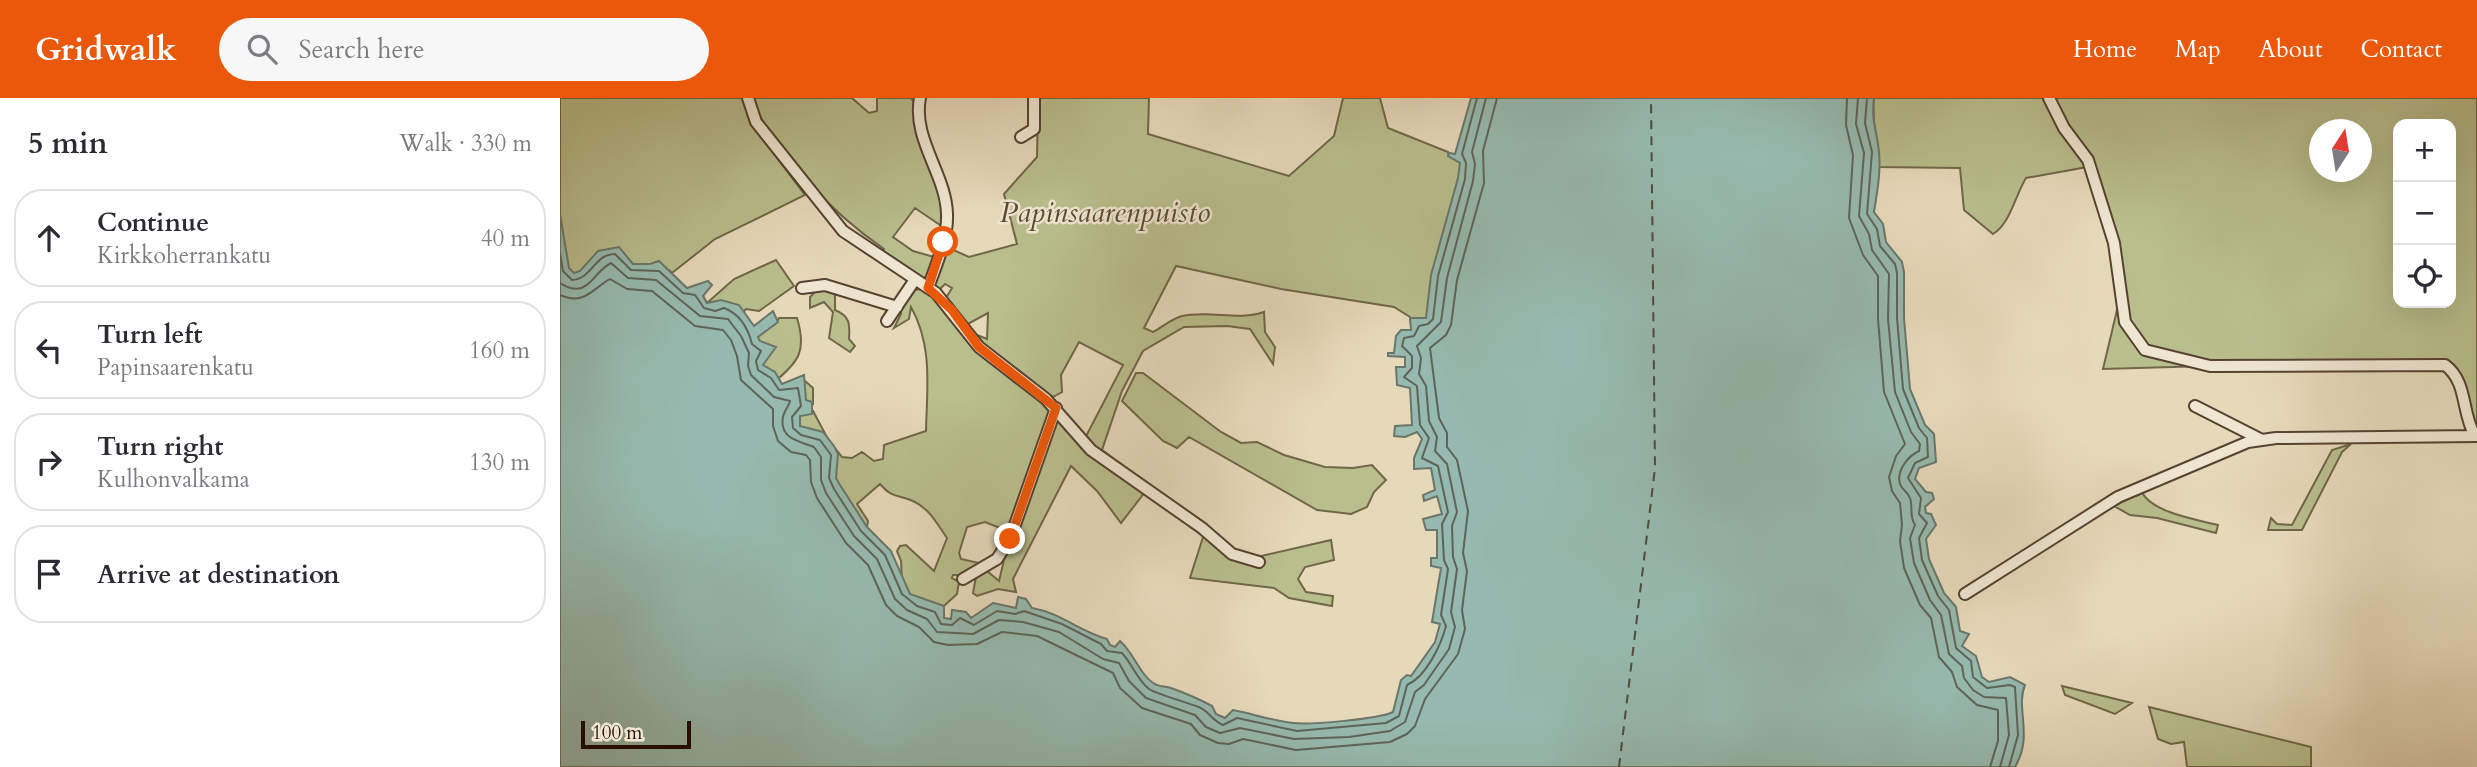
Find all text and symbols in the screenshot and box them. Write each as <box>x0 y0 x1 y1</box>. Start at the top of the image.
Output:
search box <box>219 18 709 81</box>
text: Gridwalk <box>35 27 177 72</box>
icon: search <box>243 30 281 68</box>
text: Search here <box>299 32 425 67</box>
text: Home <box>2073 33 2137 66</box>
text: Map <box>2175 33 2221 66</box>
text: About <box>2259 33 2323 66</box>
text: Contact <box>2361 33 2442 66</box>
north arrow <box>2309 119 2372 182</box>
map controls <box>2393 119 2456 308</box>
button: + <box>2393 119 2456 182</box>
text: 5 min <box>28 123 108 164</box>
text: Walk · 330 m <box>399 128 532 159</box>
button: − <box>2393 182 2456 245</box>
park label: Papinsaarenpuisto <box>1000 192 1210 233</box>
text: Continue <box>97 205 209 240</box>
icon: ahead <box>30 219 68 257</box>
text: 40 m <box>481 223 530 254</box>
route start <box>927 226 958 257</box>
text: Kirkkoherrankatu <box>97 240 271 271</box>
button: locate <box>2393 245 2456 308</box>
text: Turn left <box>97 317 202 352</box>
icon: left <box>30 331 68 369</box>
text: 160 m <box>469 335 530 366</box>
text: Papinsaarenkatu <box>97 352 254 383</box>
text: Turn right <box>97 429 224 464</box>
icon: right <box>30 443 68 481</box>
text: 130 m <box>469 447 530 478</box>
text: Kulhonvalkama <box>97 464 250 495</box>
route end <box>994 523 1025 554</box>
icon: arrive <box>30 555 68 593</box>
text: Arrive at destination <box>97 557 340 592</box>
scale bar <box>581 718 691 750</box>
text: 100 m <box>592 720 642 746</box>

